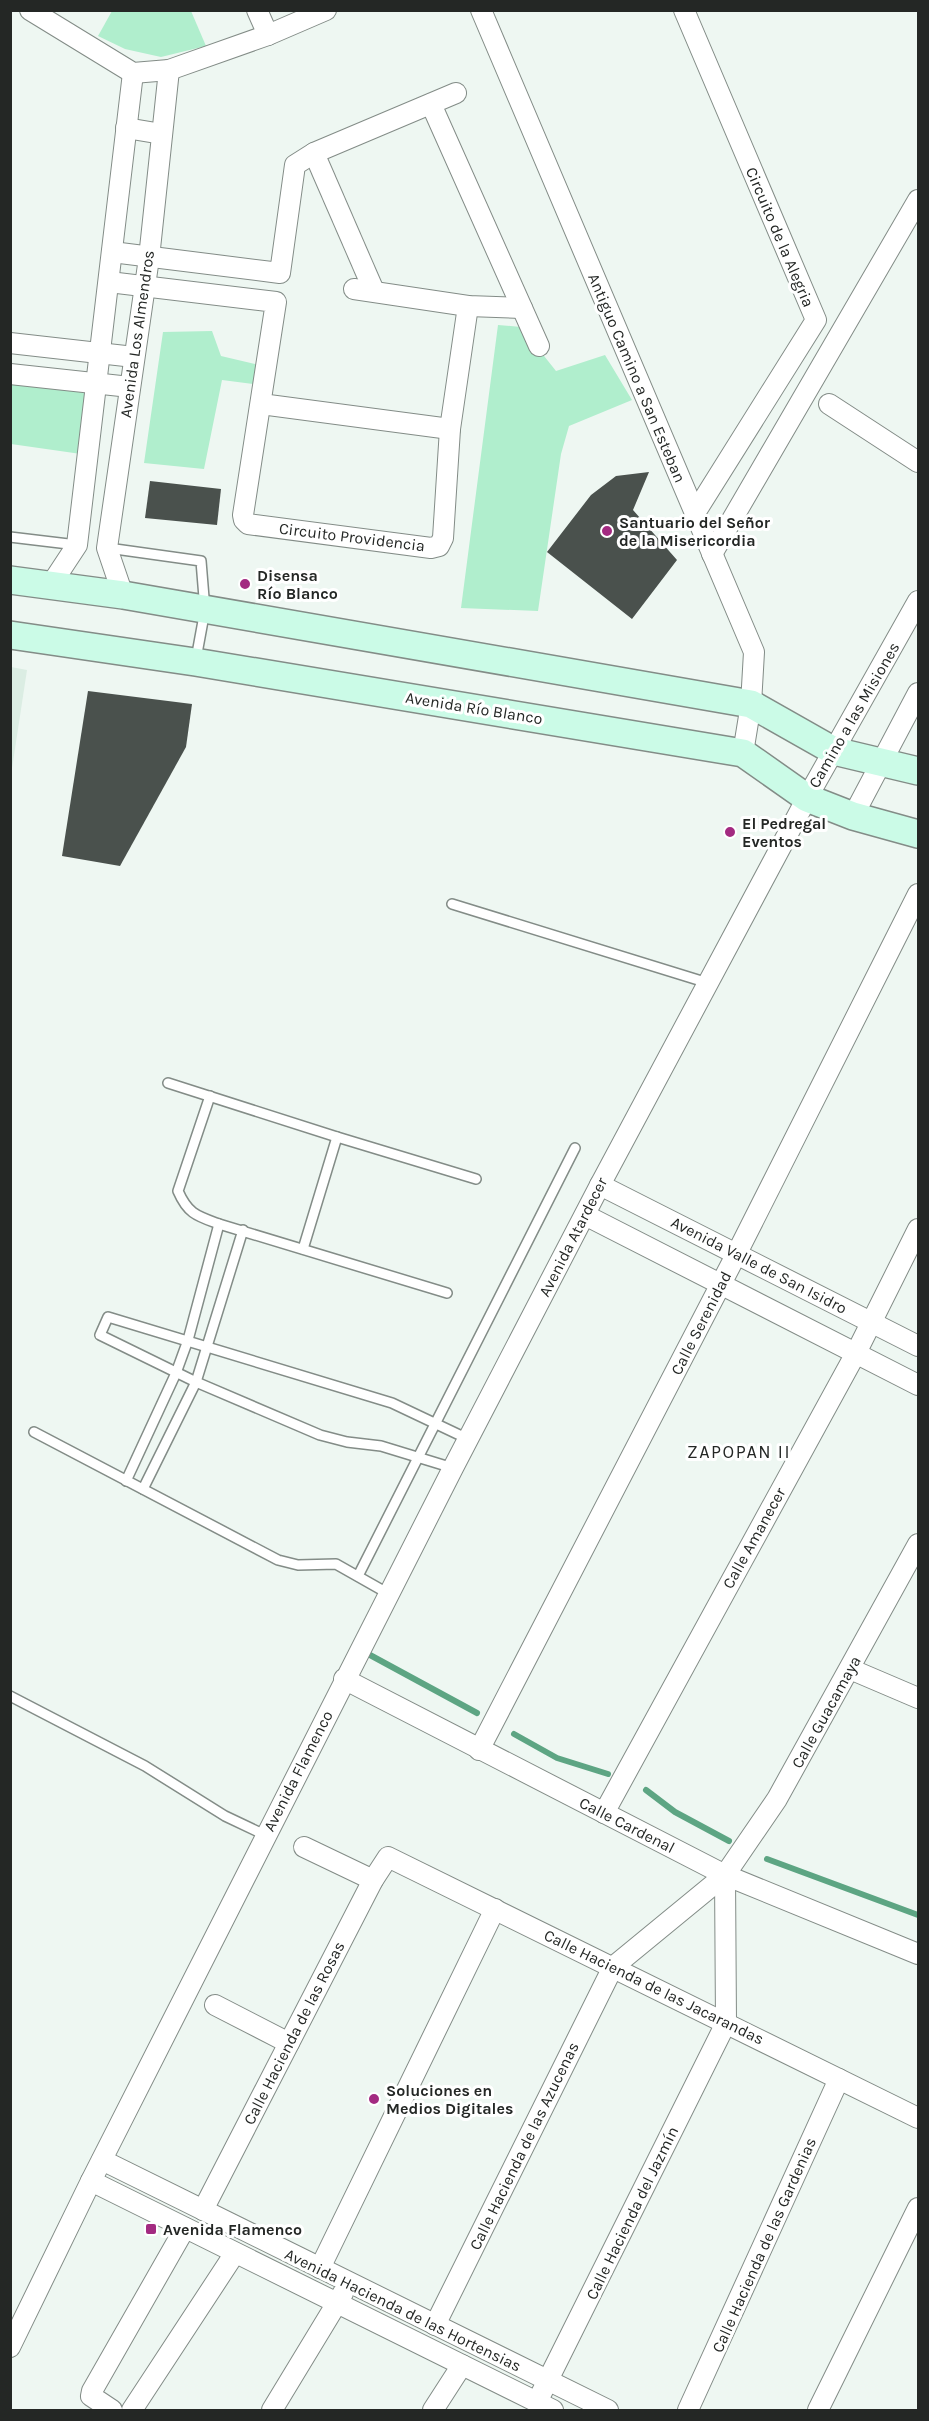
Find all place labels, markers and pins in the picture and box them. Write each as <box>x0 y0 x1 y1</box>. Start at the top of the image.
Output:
place label: Santuario del Señor de la Misericordia <box>619 513 771 550</box>
marker: Santuario del Señor de la Misericordia <box>600 524 614 538</box>
place label: Disensa Río Blanco <box>257 566 338 603</box>
marker: Disensa Río Blanco <box>238 577 252 591</box>
place label: El Pedregal Eventos <box>742 814 826 851</box>
marker: El Pedregal Eventos <box>723 825 737 839</box>
place label: Soluciones en Medios Digitales <box>386 2081 513 2118</box>
marker: Soluciones en Medios Digitales <box>367 2092 381 2106</box>
place label: Avenida Flamenco <box>163 2220 302 2239</box>
marker: Avenida Flamenco <box>144 2222 158 2236</box>

